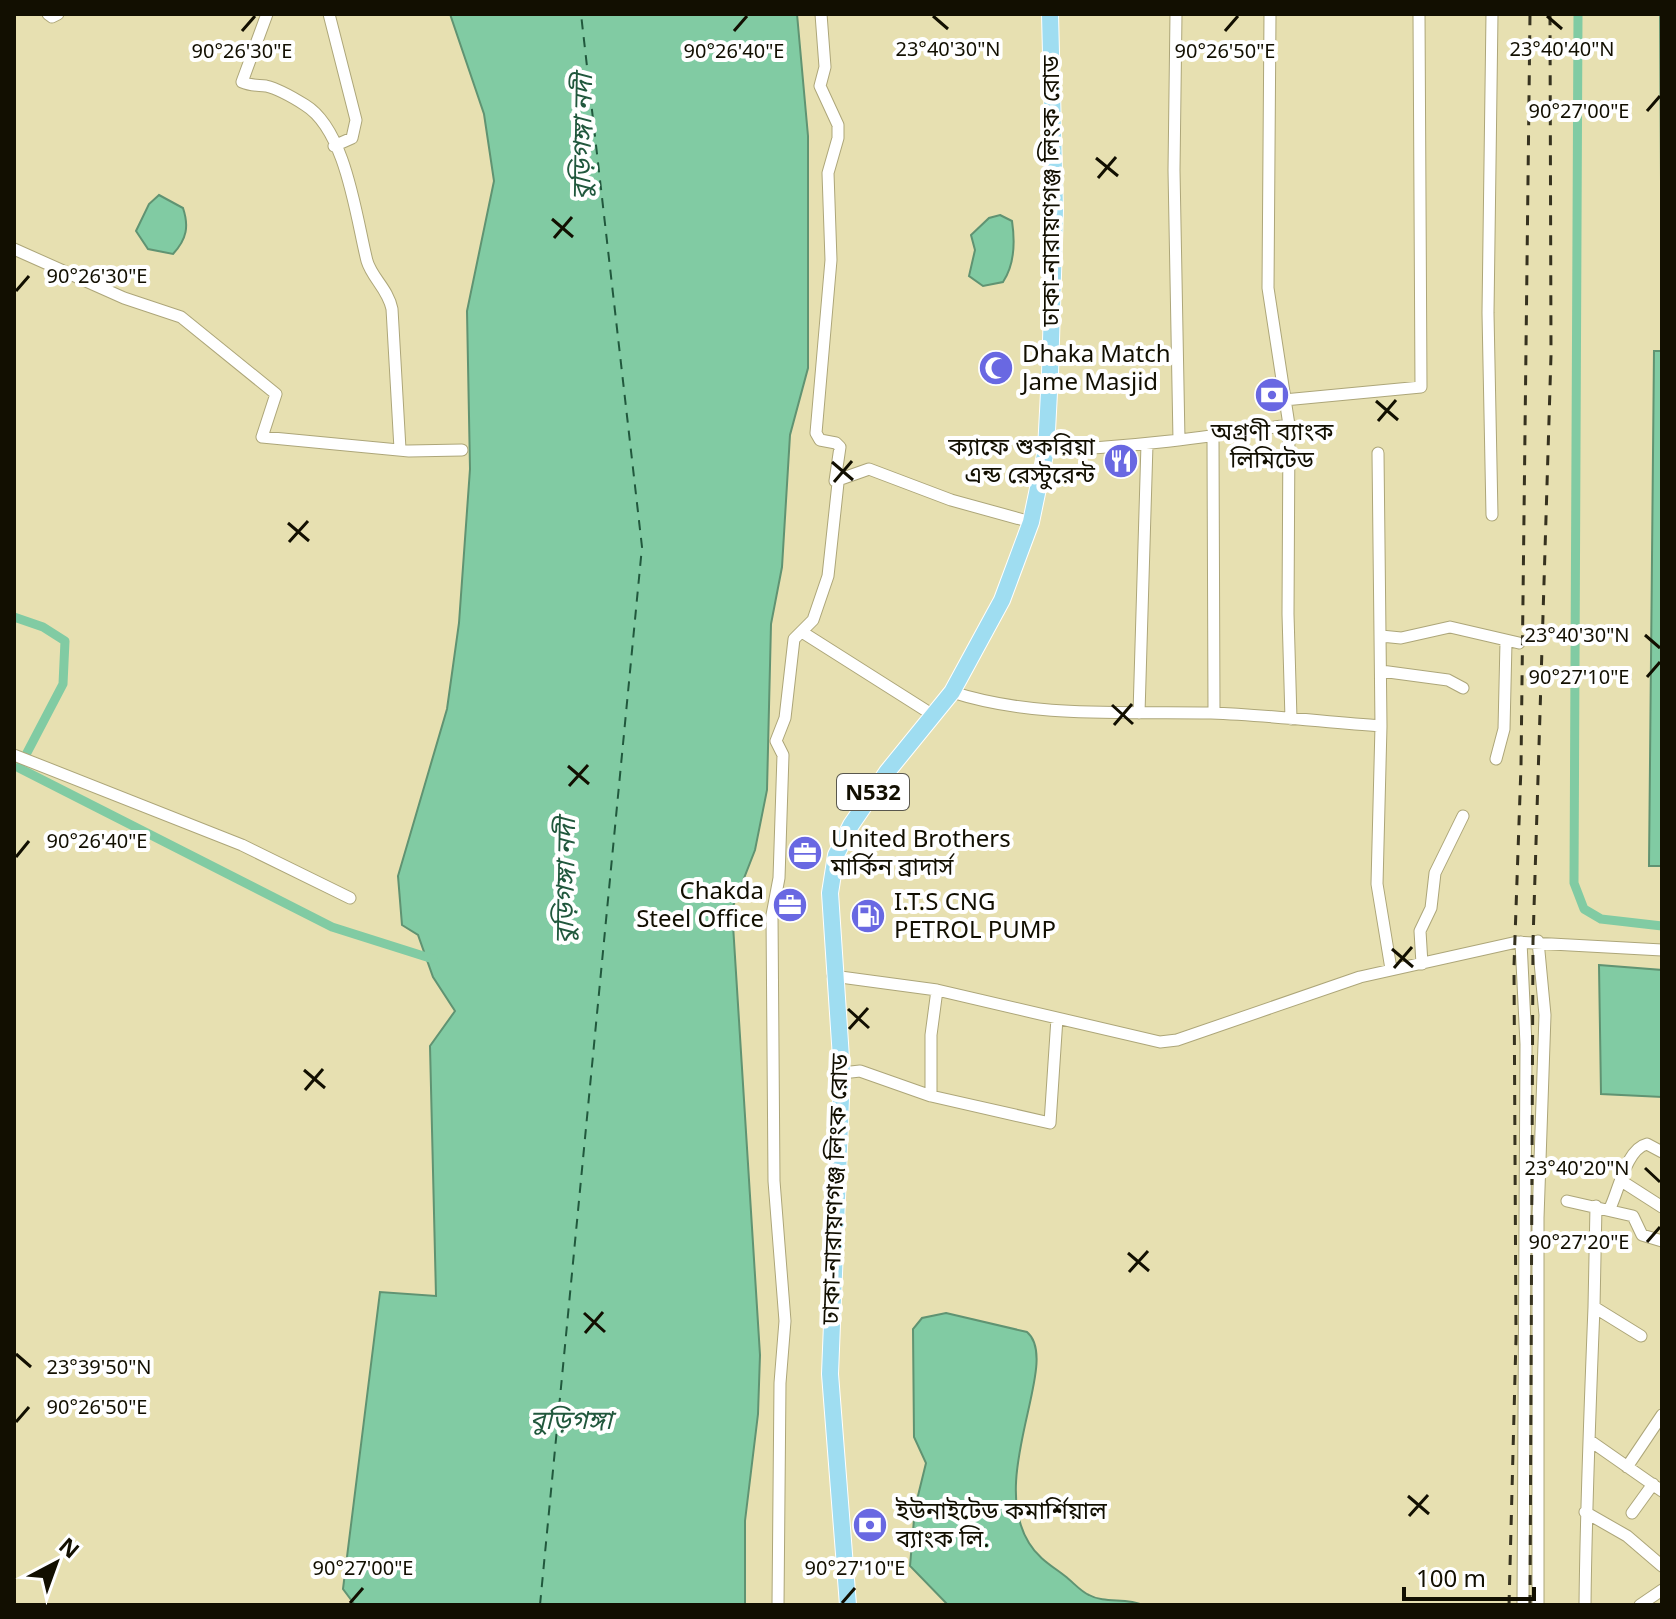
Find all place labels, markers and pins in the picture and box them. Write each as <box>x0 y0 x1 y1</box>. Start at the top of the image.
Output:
place label: Dhaka Match Jame Masjid <box>1020 336 1171 397</box>
mosque icon: Dhaka Match Jame Masjid <box>977 349 1015 387</box>
bank icon: অগ্রণী ব্যাংক লিমিটেড <box>1253 376 1291 414</box>
place label: অগ্রণী ব্যাংক লিমিটেড <box>1210 414 1334 475</box>
place label: ক্যাফে শুকরিয়া এন্ড রেস্টুরেন্ট <box>947 429 1096 490</box>
restaurant icon: ক্যাফে শুকরিয়া এন্ড রেস্টুরেন্ট <box>1102 442 1140 480</box>
place label: United Brothers মার্কিন ব্রাদার্স <box>830 821 1011 882</box>
office icon: United Brothers মার্কিন ব্রাদার্স <box>786 834 824 872</box>
place label: Chakda Steel Office <box>636 873 764 934</box>
place label: I.T.S CNG PETROL PUMP <box>894 884 1056 945</box>
office icon: Chakda Steel Office <box>771 886 809 924</box>
fuel station icon: I.T.S CNG PETROL PUMP <box>849 897 887 935</box>
place label: ইউনাইটেড কমার্শিয়াল ব্যাংক লি. <box>895 1493 1107 1554</box>
bank icon: ইউনাইটেড কমার্শিয়াল ব্যাংক লি. <box>851 1506 889 1544</box>

